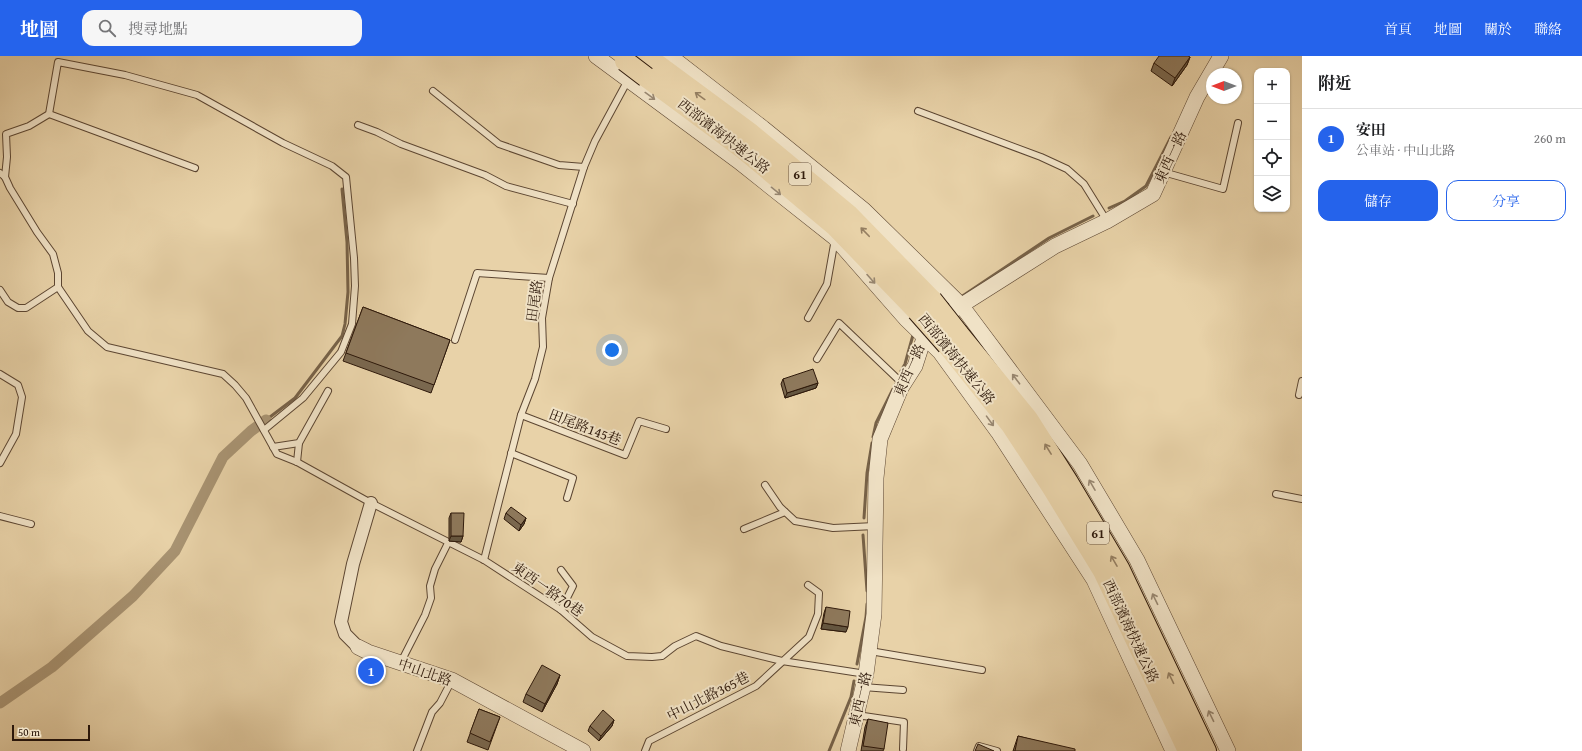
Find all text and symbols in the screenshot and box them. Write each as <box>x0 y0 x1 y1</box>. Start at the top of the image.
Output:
search box <box>82 10 362 46</box>
text: 地圖 <box>20 15 58 43</box>
icon: search <box>96 17 118 39</box>
text: 搜尋地點 <box>128 18 188 39</box>
text: 首頁 <box>1384 19 1412 39</box>
text: 地圖 <box>1434 19 1462 39</box>
text: 關於 <box>1484 19 1512 39</box>
text: 聯絡 <box>1534 19 1562 39</box>
north arrow <box>1206 68 1242 104</box>
map controls <box>1254 68 1290 212</box>
button: + <box>1254 68 1290 104</box>
text: 附近 <box>1318 70 1352 95</box>
one-way arrow <box>644 92 655 100</box>
one-way arrow <box>695 92 706 100</box>
street label: 西部濱海快速公路 <box>674 94 774 178</box>
button: − <box>1254 104 1290 140</box>
text: 安田 <box>1356 119 1386 140</box>
street label: 東西一路 <box>1149 127 1191 187</box>
text: 1 <box>1328 129 1334 148</box>
text: 260 m <box>1534 129 1566 148</box>
button: locate <box>1254 140 1290 176</box>
text: 公車站 · 中山北路 <box>1356 141 1455 160</box>
road number: 61 <box>789 163 811 185</box>
button: layers <box>1254 176 1290 212</box>
button: 儲存 <box>1318 180 1438 221</box>
button: 分享 <box>1446 180 1566 221</box>
one-way arrow <box>770 187 781 195</box>
one-way arrow <box>861 227 870 237</box>
one-way arrow <box>866 274 875 284</box>
street label: 田尾路 <box>521 279 547 323</box>
street label: 西部濱海快速公路 <box>914 309 1000 409</box>
your location <box>602 340 622 360</box>
street label: 東西一路 <box>888 340 930 400</box>
one-way arrow <box>1012 374 1021 385</box>
street label: 田尾路145巷 <box>546 404 624 450</box>
one-way arrow <box>986 415 995 426</box>
one-way arrow <box>1043 443 1051 455</box>
one-way arrow <box>1088 479 1096 491</box>
road number: 61 <box>1087 522 1109 544</box>
one-way arrow <box>1110 555 1118 567</box>
street label: 東西一路70巷 <box>508 557 588 621</box>
street label: 西部濱海快速公路 <box>1098 576 1164 686</box>
one-way arrow <box>1151 593 1158 605</box>
street label: 中山北路 <box>395 653 455 691</box>
pin: 1 <box>358 656 384 686</box>
street label: 中山北路365巷 <box>663 667 753 725</box>
street label: 東西一路 <box>844 669 876 729</box>
one-way arrow <box>1167 672 1174 684</box>
one-way arrow <box>1207 710 1214 722</box>
scale bar <box>12 723 90 742</box>
text: 50 m <box>18 724 40 740</box>

